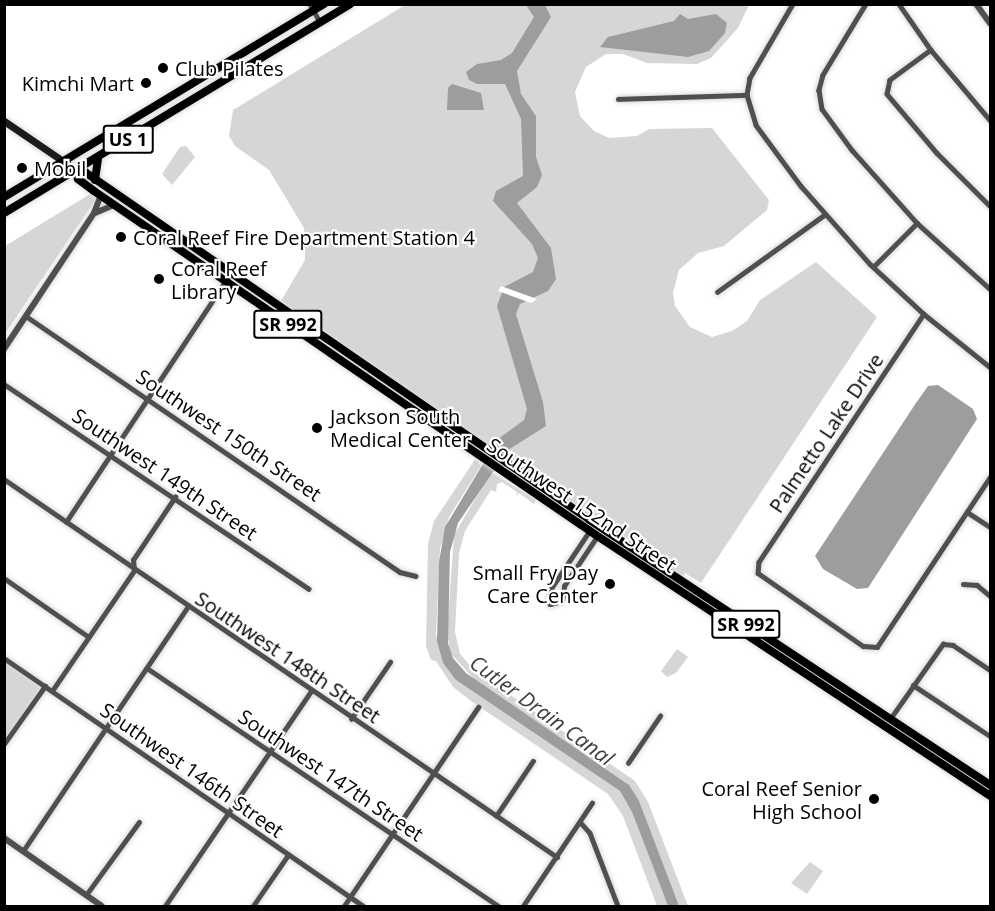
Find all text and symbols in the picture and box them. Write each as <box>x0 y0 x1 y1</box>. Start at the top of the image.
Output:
place label: Club Pilates <box>175 56 283 80</box>
marker: Club Pilates <box>156 61 170 75</box>
place label: Kimchi Mart <box>22 71 134 95</box>
marker: Kimchi Mart <box>139 76 153 90</box>
road number: US 1 <box>102 124 154 154</box>
place label: Mobil <box>34 156 86 180</box>
marker: Mobil <box>15 161 29 175</box>
place label: Coral Reef Fire Department Station 4 <box>133 225 475 249</box>
marker: Coral Reef Fire Department Station 4 <box>114 230 128 244</box>
place label: Coral Reef Library <box>171 256 267 303</box>
marker: Coral Reef Library <box>152 272 166 286</box>
road number: SR 992 <box>252 309 324 339</box>
street label: Palmetto Lake Drive <box>764 349 888 517</box>
street label: Southwest 150th Street <box>132 364 326 506</box>
street label: Southwest 149th Street <box>68 403 262 545</box>
place label: Jackson South Medical Center <box>330 404 470 451</box>
marker: Jackson South Medical Center <box>308 419 326 437</box>
street label: Southwest 152nd Street <box>483 433 681 577</box>
place label: Small Fry Day Care Center <box>473 560 598 607</box>
marker: Small Fry Day Care Center <box>603 577 617 591</box>
street label: Southwest 148th Street <box>191 586 385 728</box>
road number: SR 992 <box>710 609 782 639</box>
water label: Cutler Drain Canal <box>465 649 619 771</box>
street label: Southwest 146th Street <box>96 698 288 842</box>
street label: Southwest 147th Street <box>234 704 428 846</box>
place label: Coral Reef Senior High School <box>701 776 862 823</box>
marker: Coral Reef Senior High School <box>867 792 881 806</box>

